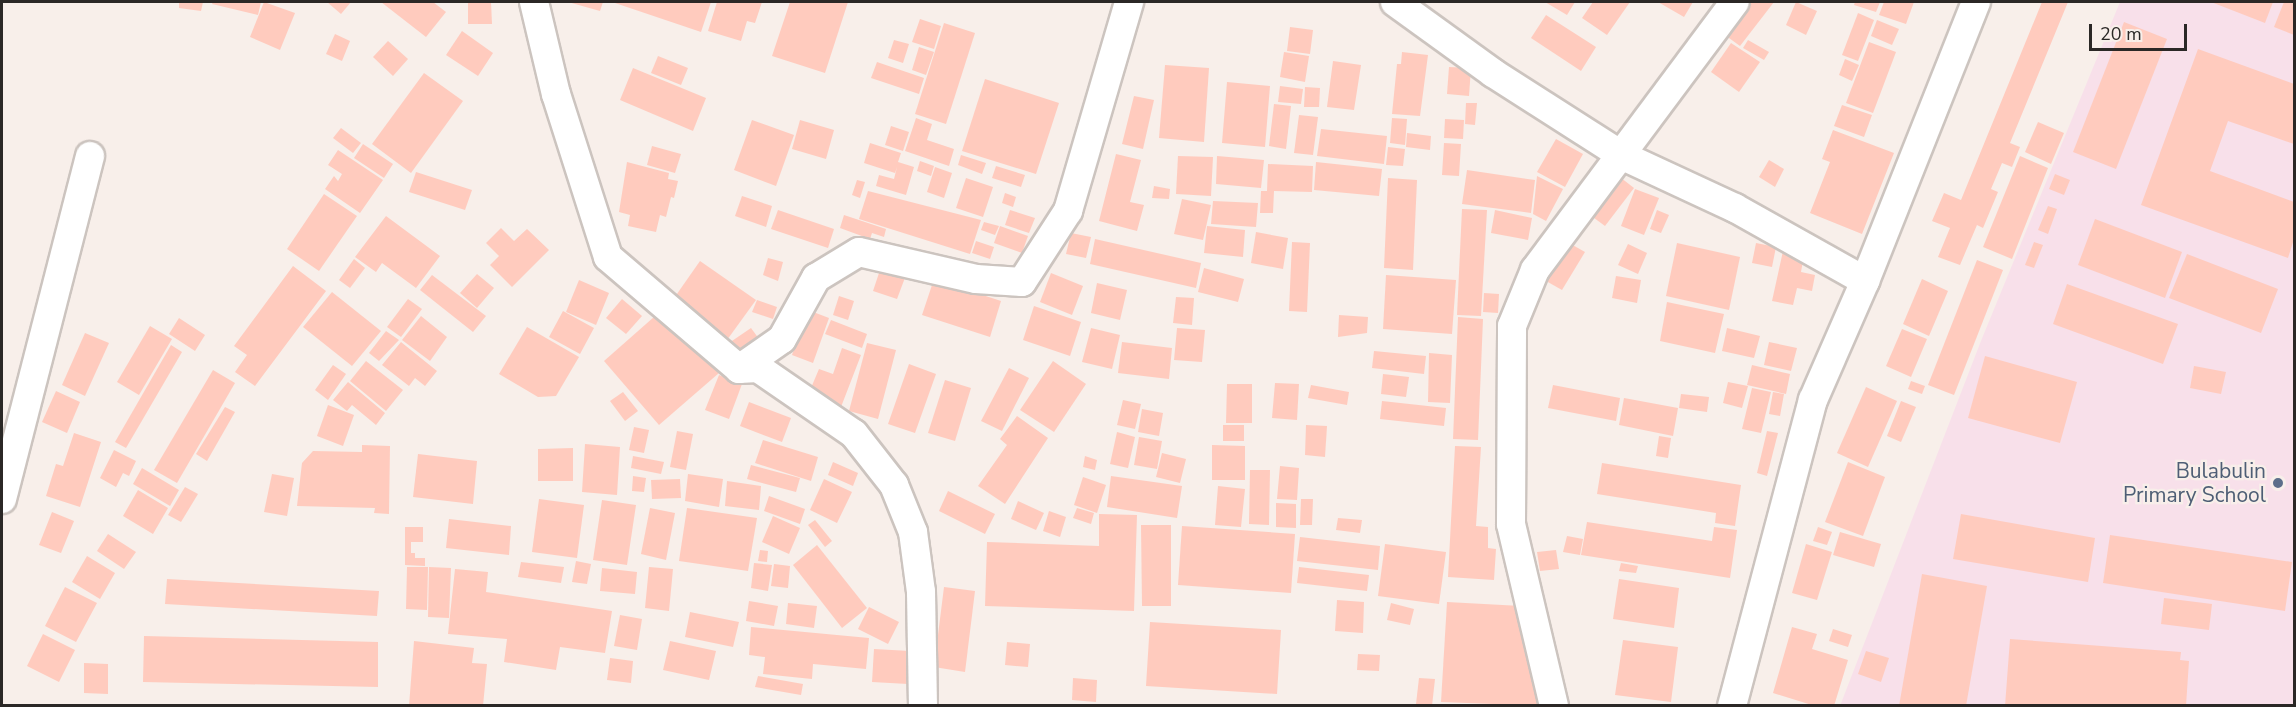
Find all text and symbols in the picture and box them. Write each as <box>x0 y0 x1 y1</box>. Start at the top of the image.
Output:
scale bar <box>2092 12 2190 50</box>
text: 20 m <box>2100 22 2142 46</box>
place label: Bulabulin Primary School <box>2123 458 2266 508</box>
marker: Bulabulin Primary School <box>2271 476 2285 490</box>

